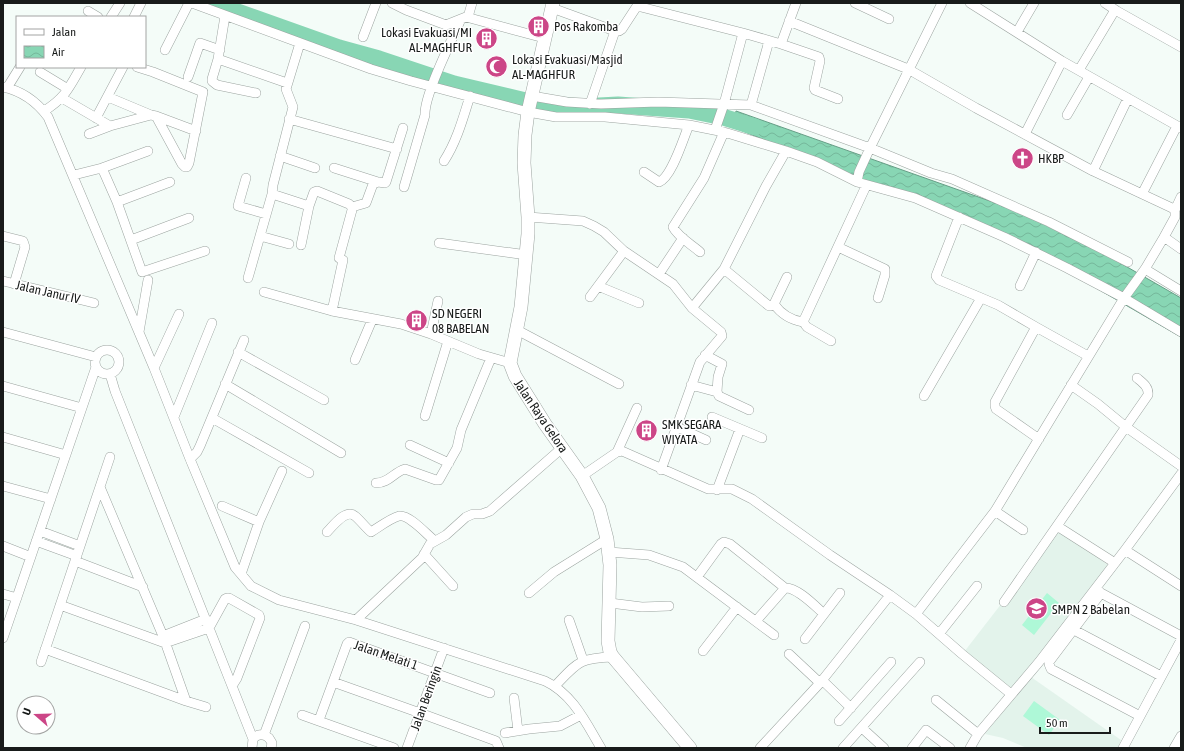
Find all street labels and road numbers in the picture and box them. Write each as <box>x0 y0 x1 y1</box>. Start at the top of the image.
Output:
street label: Jalan Janur IV <box>14 277 82 307</box>
street label: Jalan Raya Gelora <box>511 376 571 456</box>
street label: Jalan Melati 1 <box>352 637 420 673</box>
street label: Jalan Beringin <box>407 664 445 732</box>

